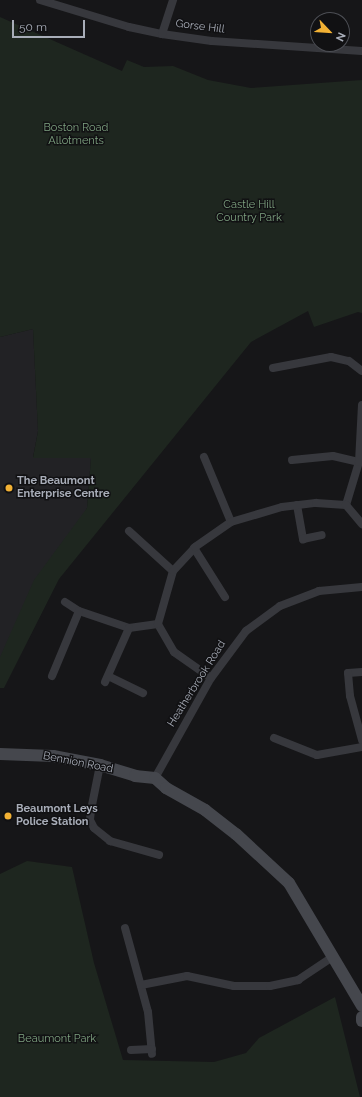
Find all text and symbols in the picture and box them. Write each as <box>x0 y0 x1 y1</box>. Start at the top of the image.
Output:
scale bar <box>14 12 87 38</box>
north arrow <box>310 12 350 52</box>
street label: Gorse Hill <box>175 17 225 37</box>
text: 50 m <box>19 20 47 34</box>
text: N <box>333 30 348 43</box>
park label: Boston Road Allotments <box>44 122 108 148</box>
park label: Castle Hill Country Park <box>216 199 282 225</box>
place label: The Beaumont Enterprise Centre <box>17 475 110 501</box>
marker: The Beaumont Enterprise Centre <box>4 483 14 493</box>
street label: Heatherbrook Road <box>165 638 229 730</box>
street label: Bennion Road <box>42 750 114 776</box>
place label: Beaumont Leys Police Station <box>16 803 98 829</box>
marker: Beaumont Leys Police Station <box>3 811 13 821</box>
park label: Beaumont Park <box>18 1032 96 1046</box>

